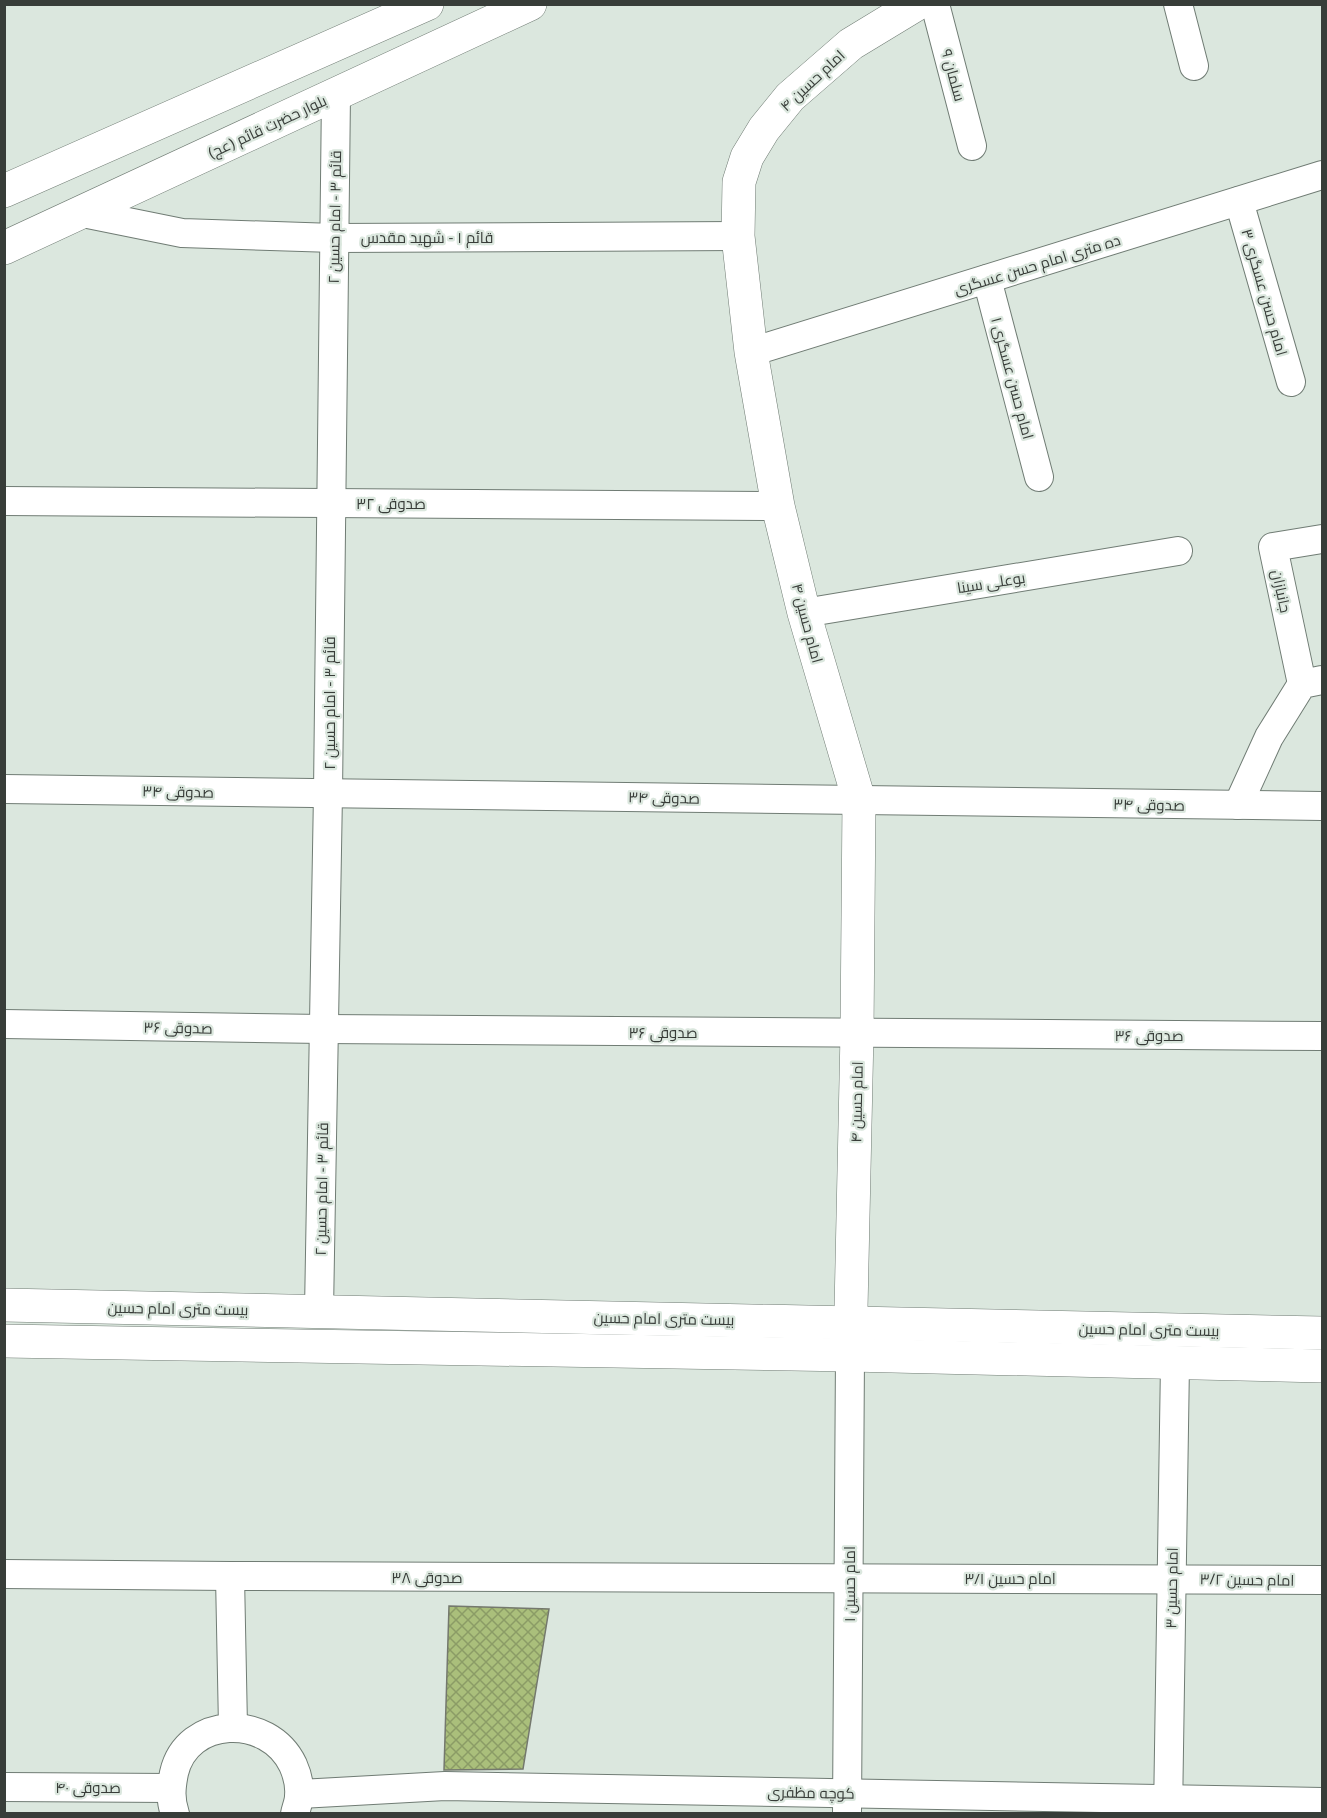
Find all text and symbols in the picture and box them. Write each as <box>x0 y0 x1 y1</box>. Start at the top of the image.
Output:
street label: امام حسین ۴ <box>775 45 849 116</box>
street label: سلمان ۹ <box>936 47 971 104</box>
street label: بلوار حضرت قائم (عج) <box>205 90 330 164</box>
street label: قائم ۳ - امام حسین ۲ <box>323 150 346 284</box>
street label: امام حسن عسگری ۳ <box>1236 226 1293 358</box>
street label: قائم ۱ - شهید مقدس <box>361 227 493 248</box>
street label: ده متری امام حسن عسگری <box>951 229 1123 300</box>
street label: امام حسن عسگری ۱ <box>986 315 1039 442</box>
street label: صدوقی ۳۲ <box>356 493 426 514</box>
street label: بوعلی سینا <box>955 567 1027 598</box>
street label: جانبازان <box>1267 568 1296 615</box>
street label: امام حسین ۴ <box>787 581 828 665</box>
street label: قائم ۳ - امام حسین ۲ <box>319 636 340 770</box>
street label: صدوقی ۳۴ <box>142 780 214 803</box>
street label: صدوقی ۳۴ <box>628 786 700 809</box>
street label: صدوقی ۳۴ <box>1113 793 1185 816</box>
street label: صدوقی ۳۶ <box>143 1016 213 1039</box>
street label: صدوقی ۳۶ <box>628 1022 698 1043</box>
street label: صدوقی ۳۶ <box>1114 1025 1184 1046</box>
street label: امام حسین ۴ <box>845 1061 868 1143</box>
street label: قائم ۳ - امام حسین ۲ <box>310 1122 333 1256</box>
street label: بیست متری امام حسین <box>107 1297 249 1320</box>
street label: بیست متری امام حسین <box>593 1307 735 1330</box>
street label: بیست متری امام حسین <box>1078 1318 1220 1341</box>
street label: امام حسین ۱ <box>839 1546 860 1622</box>
street label: امام حسین ۳ <box>1160 1547 1183 1629</box>
street label: صدوقی ۳۸ <box>391 1567 463 1588</box>
street label: امام حسین ۳/۱ <box>964 1568 1056 1589</box>
street label: امام حسین ۳/۲ <box>1199 1568 1295 1591</box>
street label: صدوقی ۴۰ <box>55 1777 121 1798</box>
street label: کوچه مظفری <box>767 1781 855 1804</box>

